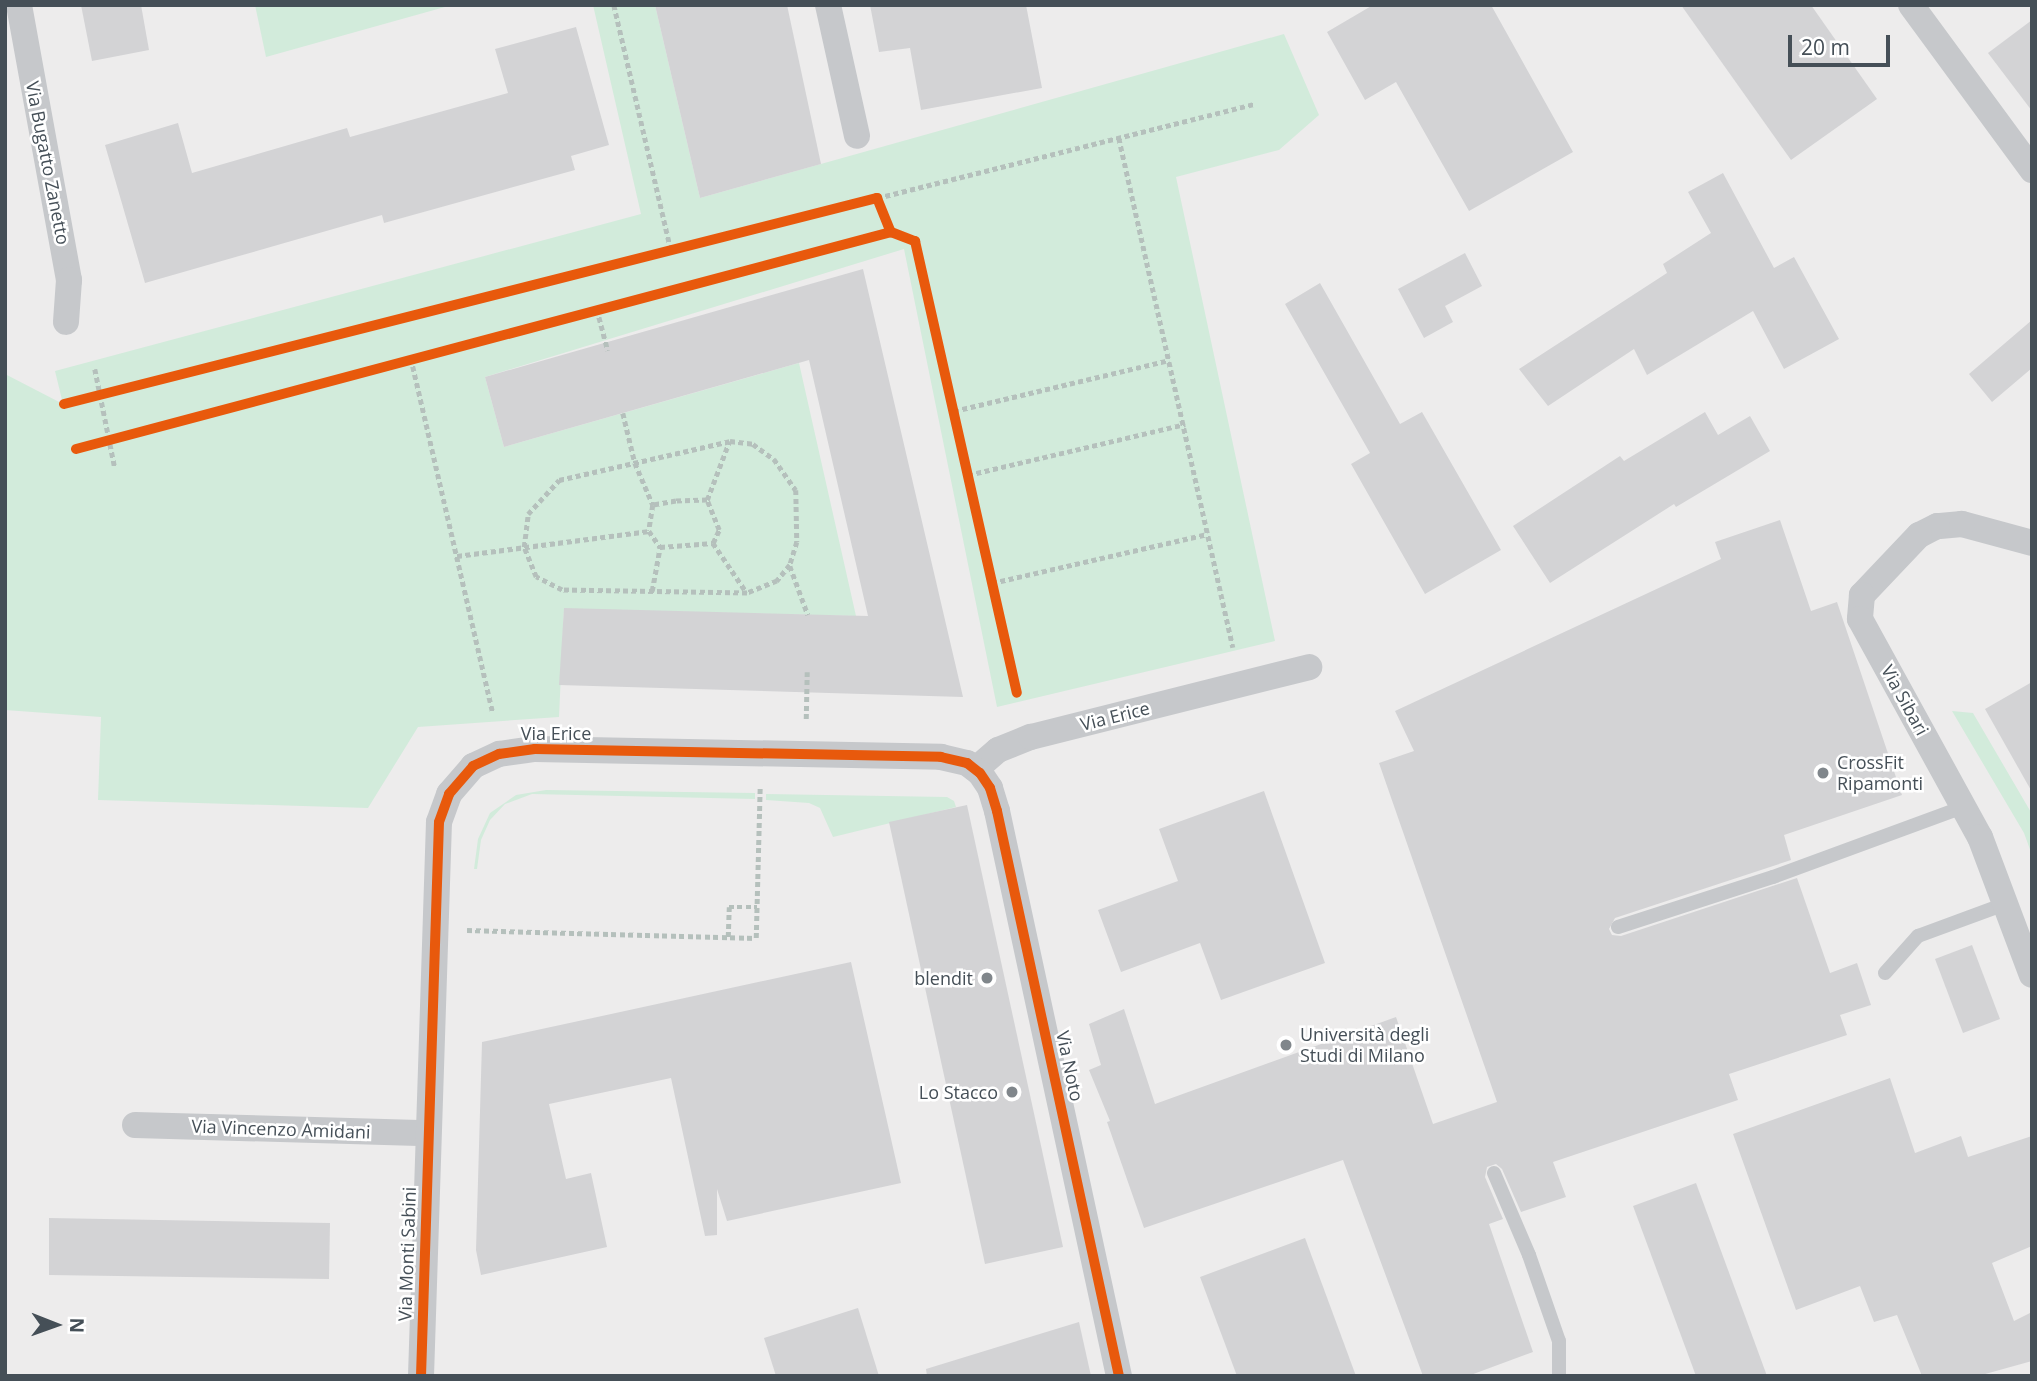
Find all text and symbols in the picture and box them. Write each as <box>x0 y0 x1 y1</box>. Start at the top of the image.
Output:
scale bar <box>1792 21 1894 65</box>
text: 20 m <box>1801 33 1850 61</box>
street label: Via Bugatto Zanetto <box>22 80 74 246</box>
street label: Via Sibari <box>1877 661 1933 739</box>
street label: Via Erice <box>1078 697 1152 735</box>
street label: Via Erice <box>521 722 591 744</box>
place label: CrossFit Ripamonti <box>1837 752 1923 794</box>
marker: CrossFit Ripamonti <box>1815 765 1831 781</box>
place label: blendit <box>914 967 973 989</box>
marker: blendit <box>979 970 995 986</box>
place label: Università degli Studi di Milano <box>1300 1024 1429 1066</box>
street label: Via Noto <box>1052 1029 1088 1103</box>
marker: Università degli Studi di Milano <box>1278 1037 1294 1053</box>
place label: Lo Stacco <box>919 1081 998 1103</box>
marker: Lo Stacco <box>1004 1084 1020 1100</box>
street label: Via Vincenzo Amidani <box>191 1115 371 1143</box>
street label: Via Monti Sabini <box>394 1186 420 1322</box>
north arrow <box>21 1290 91 1360</box>
text: N <box>64 1317 90 1333</box>

